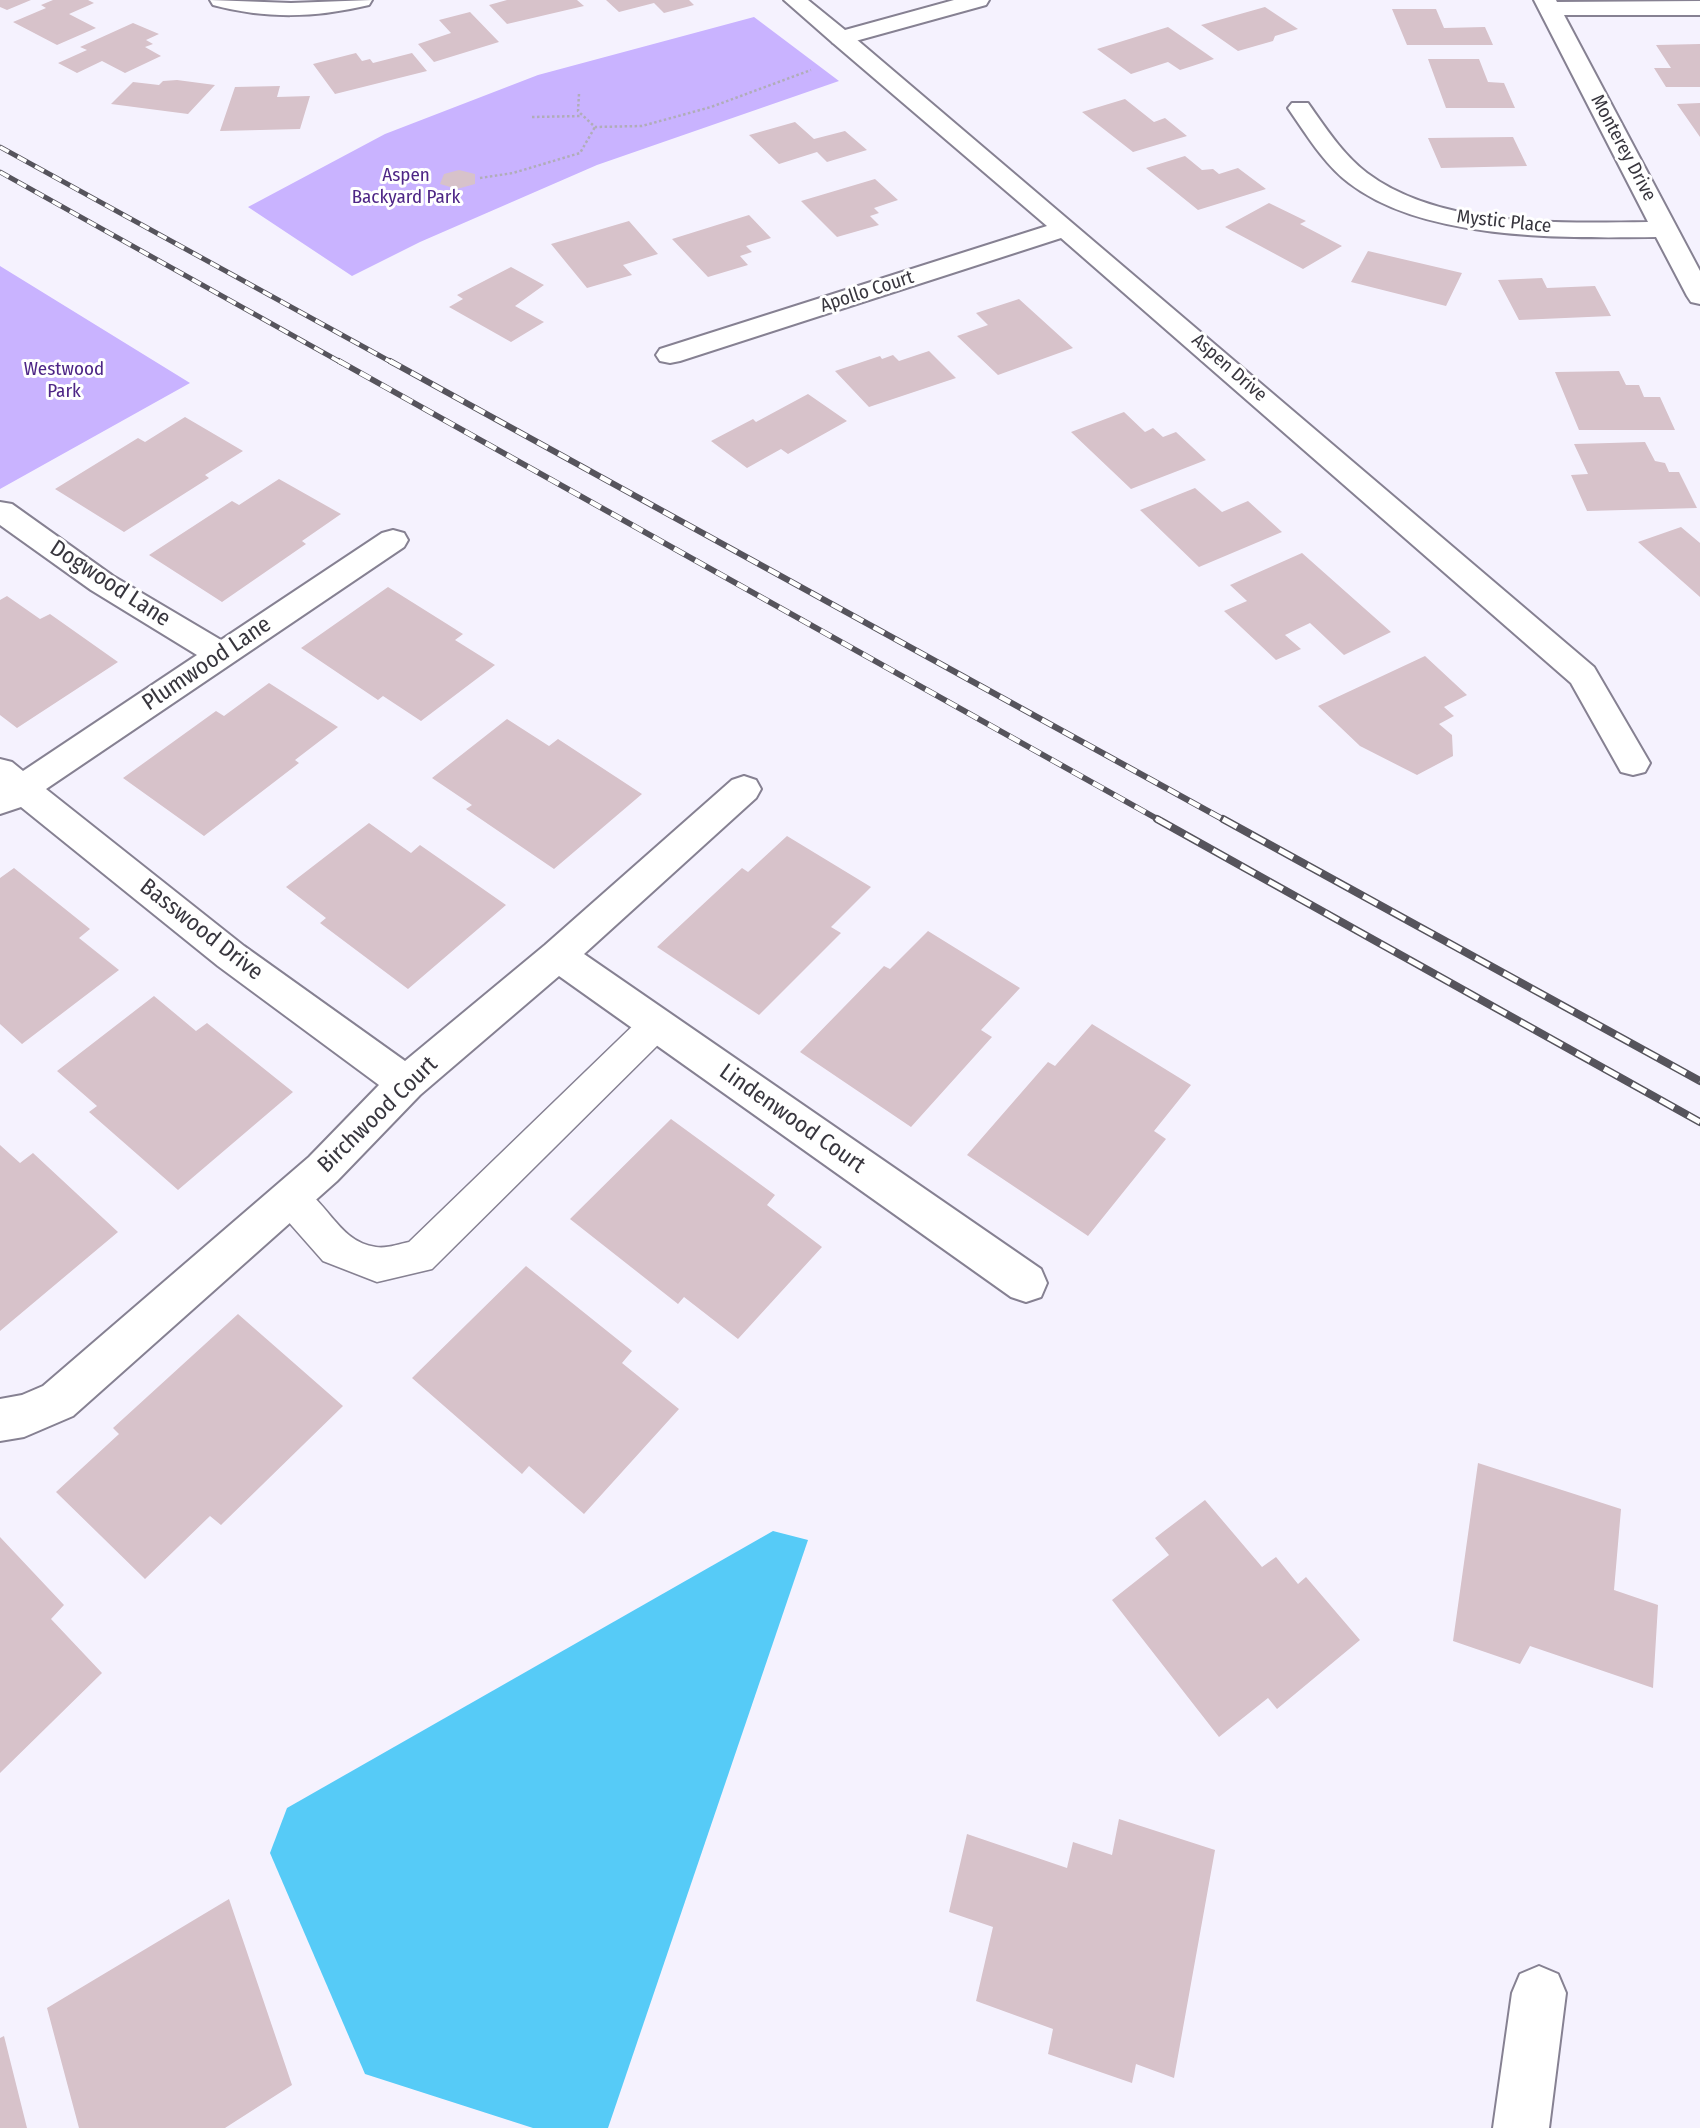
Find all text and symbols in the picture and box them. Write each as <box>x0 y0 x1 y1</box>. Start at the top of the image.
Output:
street label: Monterey Drive <box>1585 91 1661 205</box>
park label: Aspen Backyard Park <box>352 165 460 209</box>
street label: Mystic Place <box>1456 206 1552 238</box>
street label: Apollo Court <box>818 266 916 318</box>
street label: Aspen Drive <box>1187 329 1271 407</box>
park label: Westwood Park <box>24 359 104 403</box>
street label: Dogwood Lane <box>45 535 175 633</box>
street label: Plumwood Lane <box>137 611 277 717</box>
street label: Basswood Drive <box>134 873 268 987</box>
street label: Birchwood Court <box>312 1051 444 1179</box>
street label: Lindenwood Court <box>714 1058 870 1180</box>

